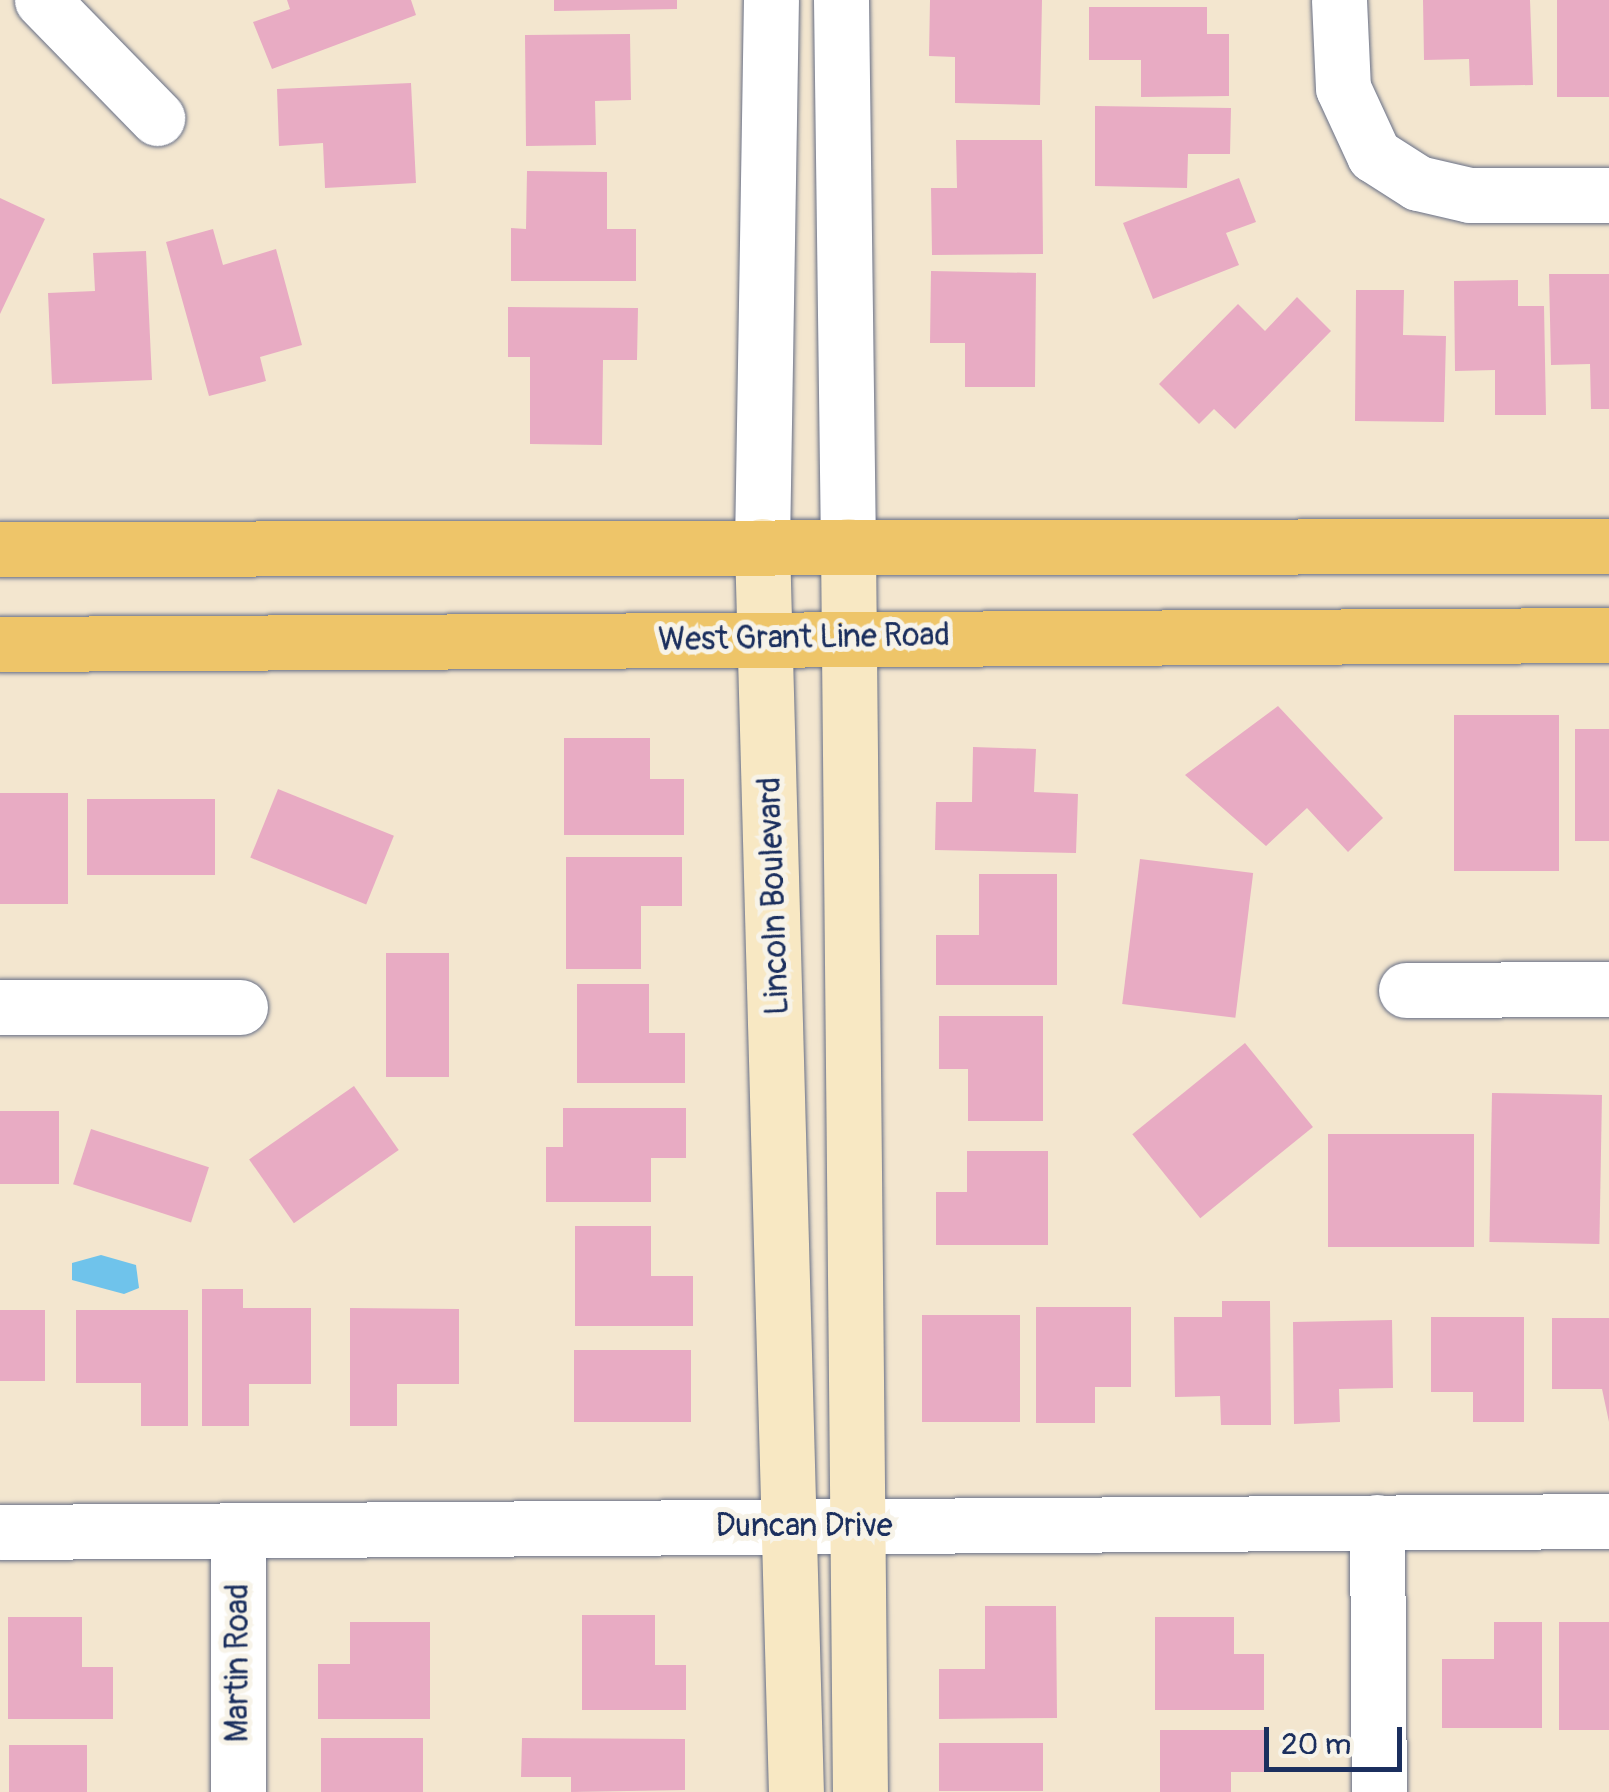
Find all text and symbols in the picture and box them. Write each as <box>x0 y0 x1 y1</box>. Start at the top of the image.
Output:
street label: West Grant Line Road <box>658 616 950 660</box>
street label: Lincoln Boulevard <box>751 776 797 1016</box>
street label: Duncan Drive <box>715 1507 893 1545</box>
street label: Martin Road <box>219 1584 257 1742</box>
scale bar <box>1269 1707 1406 1769</box>
text: 20 m <box>1281 1726 1351 1763</box>

